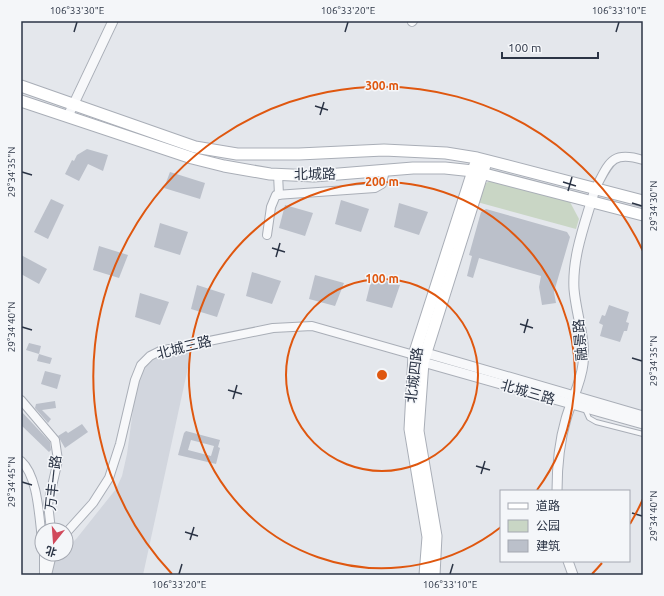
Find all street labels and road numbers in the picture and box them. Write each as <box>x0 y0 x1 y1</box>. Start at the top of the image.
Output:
street label: 北城路 <box>294 166 336 182</box>
street label: 融景路 <box>570 318 590 362</box>
street label: 北城三路 <box>155 332 213 362</box>
street label: 北城四路 <box>403 346 425 404</box>
street label: 北城三路 <box>499 377 557 407</box>
street label: 万丰一路 <box>42 454 64 512</box>

